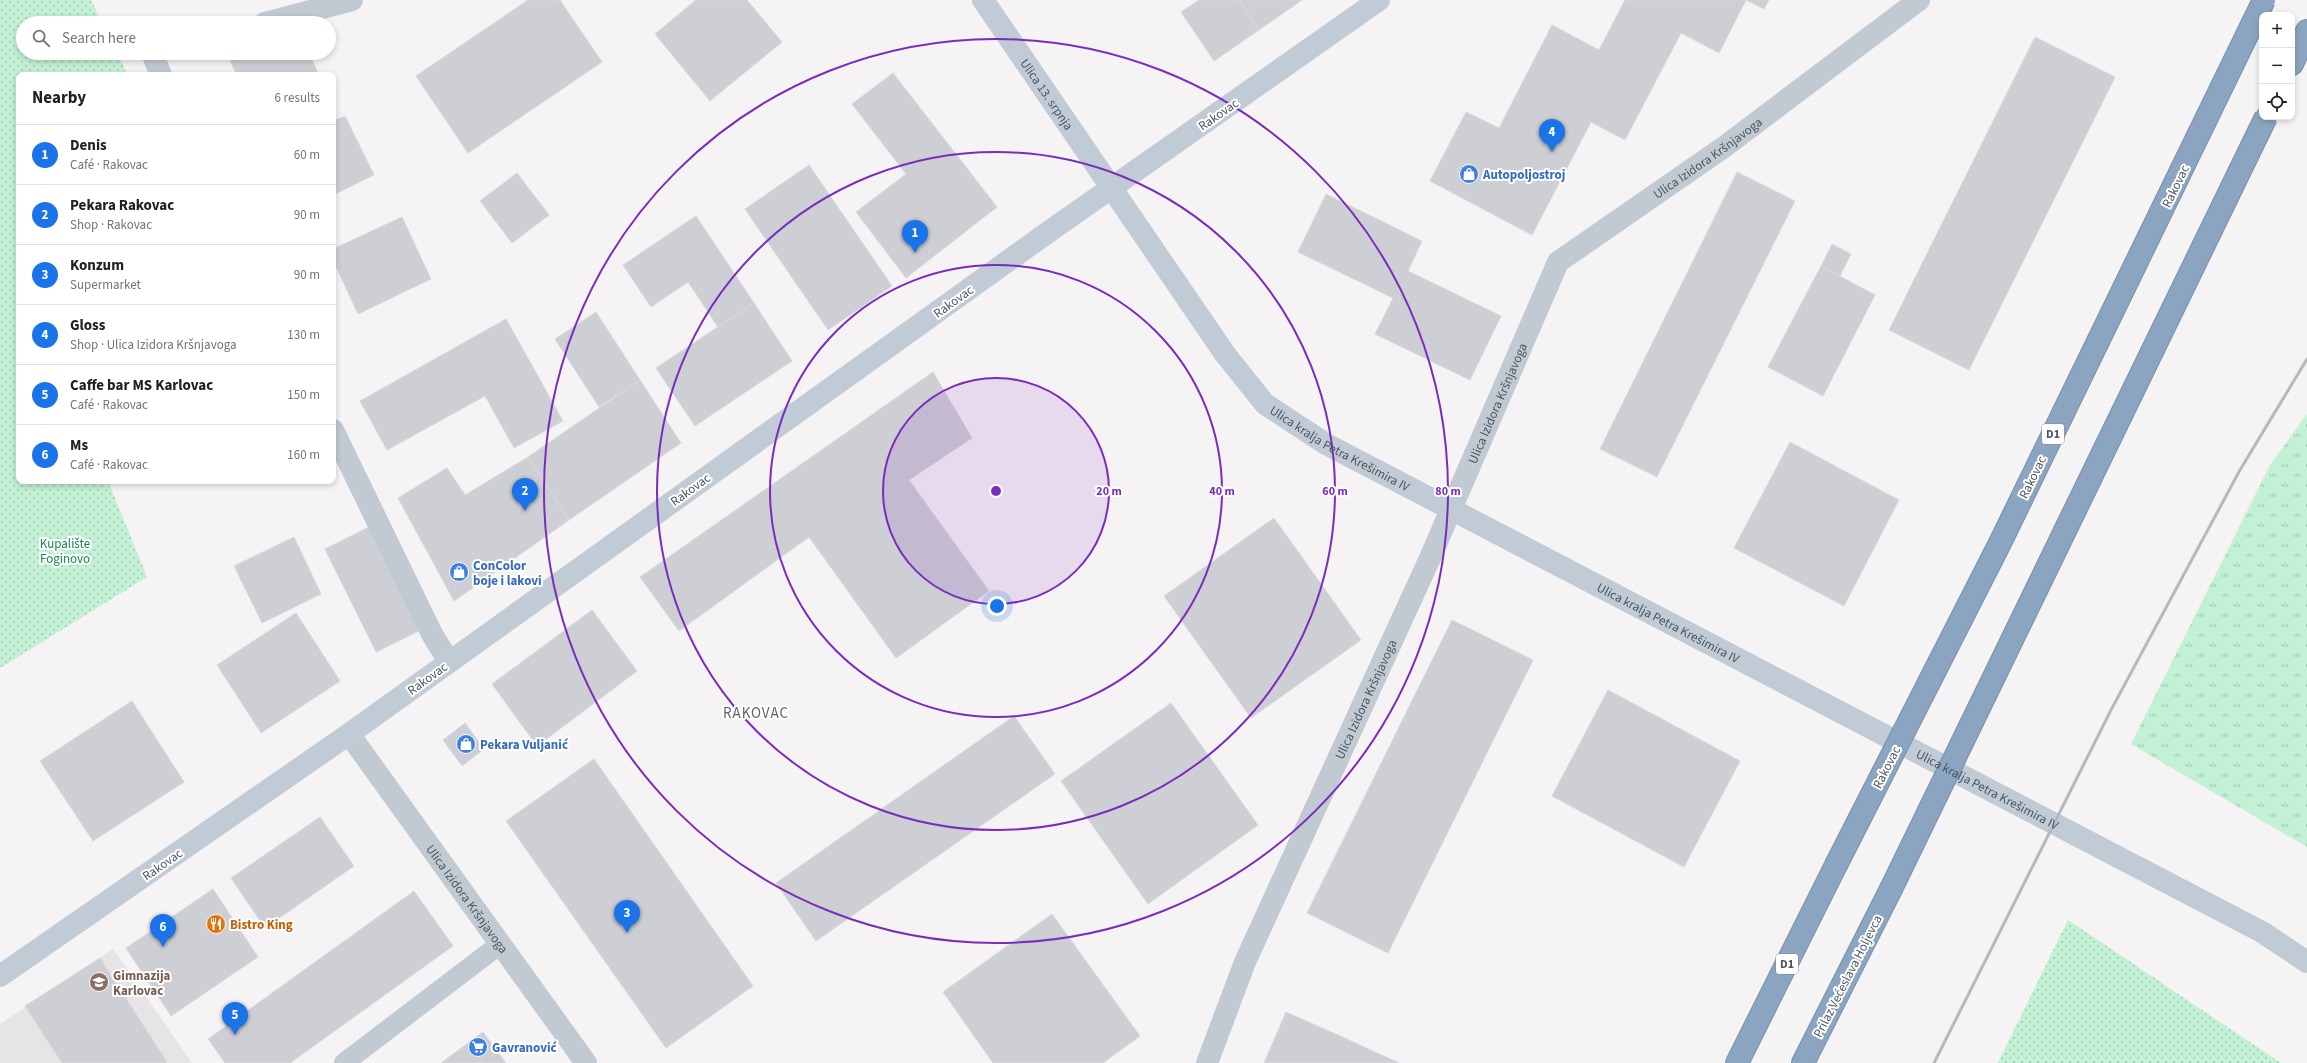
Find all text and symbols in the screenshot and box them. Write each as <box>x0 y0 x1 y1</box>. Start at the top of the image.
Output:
map controls <box>2259 12 2295 120</box>
button: + <box>2259 12 2295 48</box>
search box <box>16 16 336 60</box>
icon: search <box>30 27 52 49</box>
text: Search here <box>62 28 136 49</box>
button: − <box>2259 48 2295 84</box>
street label: Ulica 13. srpnja <box>1016 55 1077 134</box>
button: locate <box>2259 84 2295 120</box>
text: Nearby <box>32 86 86 110</box>
text: 6 results <box>275 89 320 107</box>
street label: Rakovac <box>1195 94 1242 135</box>
street label: Ulica Izidora Kršnjavoga <box>1650 113 1766 203</box>
pin: 4 <box>1539 119 1565 152</box>
text: Denis <box>70 135 107 156</box>
text: 1 <box>42 146 48 164</box>
text: 60 m <box>294 146 320 164</box>
text: Café · Rakovac <box>70 156 148 174</box>
street label: Rakovac <box>2158 162 2194 211</box>
shop icon: Autopoljostroj <box>1458 163 1480 185</box>
place label: Autopoljostroj <box>1482 166 1565 184</box>
text: Pekara Rakovac <box>70 195 174 216</box>
text: 2 <box>42 206 48 224</box>
text: 90 m <box>294 206 320 224</box>
text: Shop · Rakovac <box>70 216 152 234</box>
pin: 1 <box>902 220 928 253</box>
text: Konzum <box>70 255 124 276</box>
text: 3 <box>42 266 48 284</box>
text: 90 m <box>294 266 320 284</box>
text: Supermarket <box>70 276 141 294</box>
street label: Rakovac <box>930 281 977 322</box>
text: Gloss <box>70 315 105 336</box>
text: 4 <box>42 326 48 344</box>
text: 130 m <box>287 326 320 344</box>
text: Shop · Ulica Izidora Kršnjavoga <box>70 336 237 354</box>
street label: Ulica Izidora Kršnjavoga <box>1464 340 1532 467</box>
text: Caffe bar MS Karlovac <box>70 375 213 396</box>
text: 5 <box>42 386 48 404</box>
text: 150 m <box>287 386 320 404</box>
text: Café · Rakovac <box>70 396 148 414</box>
street label: Ulica kralja Petra Krešimira IV <box>1266 402 1413 496</box>
road number: D1 <box>2042 424 2064 444</box>
text: Ms <box>70 435 88 456</box>
text: 6 <box>42 446 48 464</box>
text: 160 m <box>287 446 320 464</box>
street label: Rakovac <box>2015 453 2051 502</box>
text: Café · Rakovac <box>70 456 148 474</box>
street label: Rakovac <box>667 469 714 510</box>
pin: 2 <box>512 478 538 511</box>
text: 20 m <box>1096 483 1122 500</box>
text: 40 m <box>1209 483 1235 500</box>
text: 60 m <box>1322 483 1348 500</box>
text: 80 m <box>1435 483 1461 500</box>
centre of rings <box>989 484 1003 498</box>
park label: Kupalište Foginovo <box>40 535 90 568</box>
place label: ConColor boje i lakovi <box>473 557 542 590</box>
shop icon: ConColor boje i lakovi <box>448 561 470 583</box>
street label: Ulica kralja Petra Krešimira IV <box>1593 579 1743 668</box>
your location <box>987 596 1007 616</box>
street label: Ulica Izidora Kršnjavoga <box>1331 637 1402 762</box>
street label: Rakovac <box>404 658 451 699</box>
district label: RAKOVAC <box>723 703 789 724</box>
shop icon: Pekara Vuljanić <box>455 733 477 755</box>
place label: Pekara Vuljanić <box>480 736 569 754</box>
street label: Rakovac <box>1869 743 1905 792</box>
street label: Ulica kralja Petra Krešimira IV <box>1913 745 2062 835</box>
street label: Ulica Izidora Kršnjavoga <box>422 841 512 957</box>
street label: Rakovac <box>139 844 186 885</box>
pin: 3 <box>614 900 640 933</box>
street label: Prilaz Većeslava Holjevca <box>1809 912 1887 1041</box>
restaurant icon: Bistro King <box>205 913 227 935</box>
pin: 6 <box>150 914 176 947</box>
place label: Bistro King <box>230 916 293 934</box>
road number: D1 <box>1776 954 1798 974</box>
place label: Gimnazija Karlovac <box>113 967 170 1000</box>
school or university icon: Gimnazija Karlovac <box>88 971 110 993</box>
pin: 5 <box>222 1002 248 1035</box>
supermarket icon: Gavranović <box>467 1036 489 1058</box>
place label: Gavranović <box>492 1039 558 1057</box>

